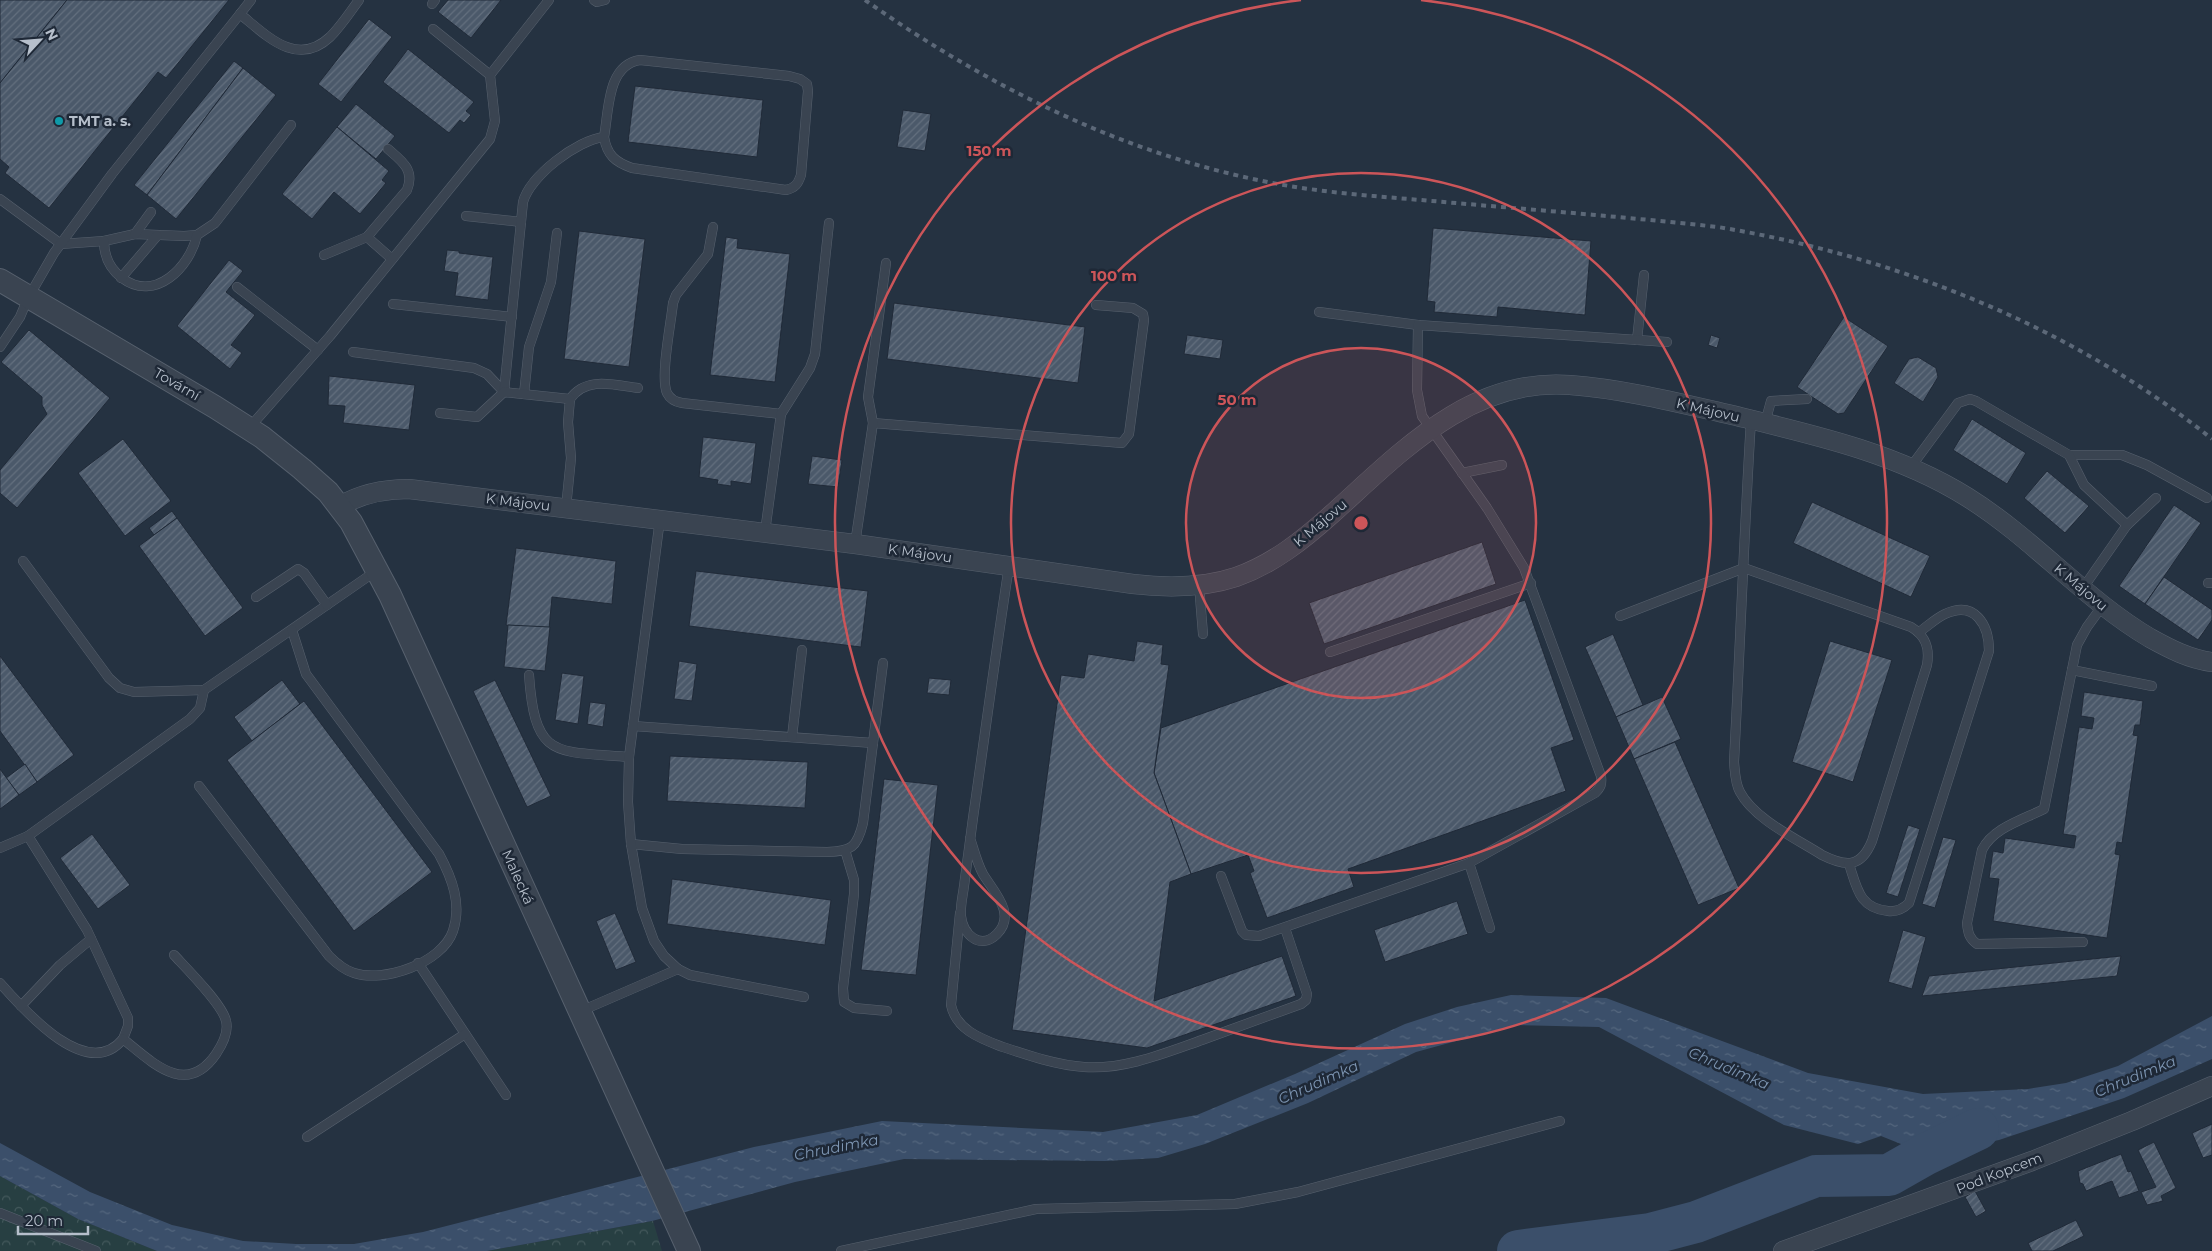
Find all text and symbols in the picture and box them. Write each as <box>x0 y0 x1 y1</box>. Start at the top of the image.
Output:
north arrow <box>15 15 65 65</box>
text: N <box>41 25 62 43</box>
place label: TMT a. s. <box>69 112 131 130</box>
marker: TMT a. s. <box>53 115 65 127</box>
text: 150 m <box>967 141 1011 160</box>
text: 100 m <box>1091 266 1137 285</box>
street label: Tovární <box>151 364 204 405</box>
text: 50 m <box>1217 390 1257 409</box>
street label: K Májovu <box>1674 394 1742 426</box>
street label: K Májovu <box>485 489 551 515</box>
street label: K Májovu <box>1289 495 1351 551</box>
centre of rings <box>1352 514 1370 532</box>
street label: K Májovu <box>887 540 953 566</box>
street label: K Májovu <box>2050 559 2112 615</box>
street label: Malecká <box>498 847 538 907</box>
water label: Chrudimka <box>1686 1042 1772 1094</box>
water label: Chrudimka <box>2092 1051 2178 1101</box>
water label: Chrudimka <box>1275 1056 1361 1108</box>
water label: Chrudimka <box>792 1129 880 1165</box>
street label: Pod Kopcem <box>1953 1148 2045 1198</box>
scale bar <box>18 1204 88 1236</box>
text: 20 m <box>25 1211 63 1230</box>

